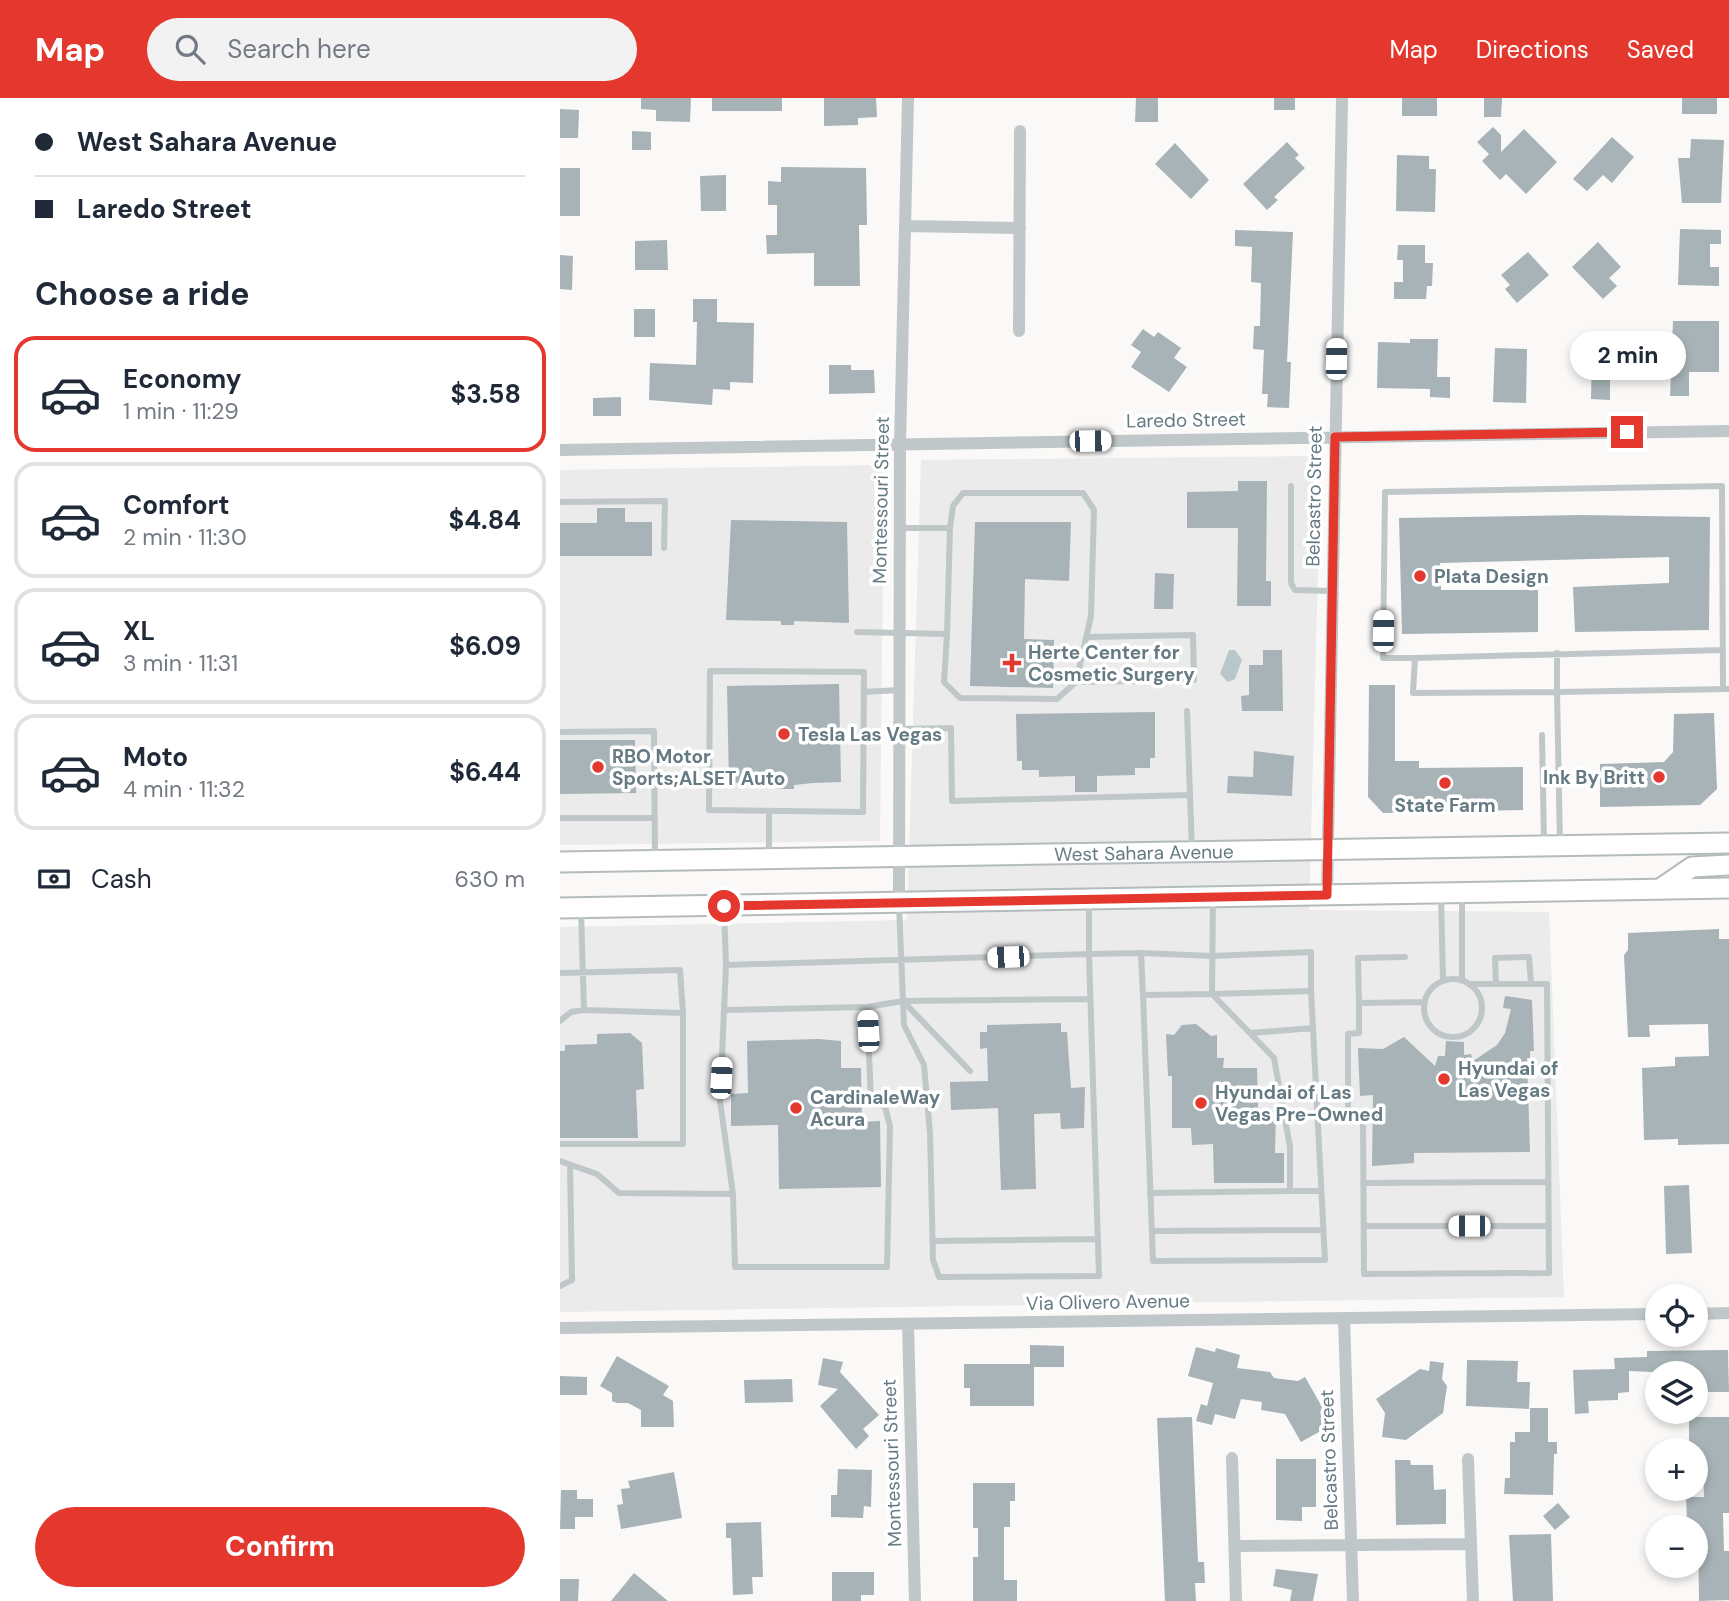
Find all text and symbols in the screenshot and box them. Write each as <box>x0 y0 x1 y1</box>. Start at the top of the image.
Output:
search box <box>147 18 637 81</box>
text: Map <box>35 28 105 71</box>
icon: search <box>171 30 209 68</box>
text: Search here <box>227 32 371 66</box>
text: Map <box>1390 34 1438 65</box>
text: Directions <box>1476 34 1589 65</box>
text: Saved <box>1627 34 1694 65</box>
text: West Sahara Avenue <box>77 125 337 159</box>
text: Laredo Street <box>77 192 252 226</box>
text: Choose a ride <box>35 273 250 315</box>
callout: 2 min <box>1569 330 1685 380</box>
car <box>1326 338 1347 380</box>
text: 2 min <box>1598 340 1658 370</box>
text: Economy <box>123 362 241 396</box>
icon: car <box>39 363 102 426</box>
text: $3.58 <box>450 377 521 411</box>
text: 1 min · 11:29 <box>123 396 239 426</box>
street label: Laredo Street <box>1126 406 1246 434</box>
street label: Montessouri Street <box>867 416 895 584</box>
route end <box>1611 416 1643 448</box>
street label: Belcastro Street <box>1300 425 1328 567</box>
car <box>1069 430 1112 452</box>
text: Comfort <box>123 488 229 522</box>
icon: car <box>39 489 102 552</box>
text: $4.84 <box>448 503 521 537</box>
text: 2 min · 11:30 <box>123 522 247 552</box>
place label: Plata Design <box>1434 564 1549 589</box>
marker: Plata Design <box>1412 568 1428 584</box>
car <box>1373 610 1394 652</box>
text: XL <box>123 614 155 648</box>
icon: car <box>39 615 102 678</box>
text: $6.09 <box>449 629 521 663</box>
place label: Herte Center for Cosmetic Surgery <box>1028 640 1195 687</box>
text: 3 min · 11:31 <box>123 648 238 678</box>
marker: Herte Center for Cosmetic Surgery <box>1002 653 1022 673</box>
place label: Tesla Las Vegas <box>798 722 942 747</box>
marker: Tesla Las Vegas <box>776 726 792 742</box>
text: Moto <box>123 740 188 774</box>
icon: car <box>39 741 102 804</box>
place label: RBO Motor Sports;ALSET Auto <box>612 744 785 791</box>
text: $6.44 <box>449 755 521 789</box>
marker: RBO Motor Sports;ALSET Auto <box>590 759 606 775</box>
place label: Ink By Britt <box>1543 765 1645 790</box>
marker: Ink By Britt <box>1651 769 1667 785</box>
text: 4 min · 11:32 <box>123 774 245 804</box>
marker: State Farm <box>1437 775 1453 791</box>
place label: State Farm <box>1394 793 1496 818</box>
street label: West Sahara Avenue <box>1054 839 1234 866</box>
icon: cash <box>35 860 73 898</box>
text: Cash <box>91 862 152 896</box>
text: 630 m <box>455 864 525 894</box>
route start <box>708 890 740 922</box>
car <box>987 946 1030 968</box>
car <box>857 1009 880 1053</box>
car <box>710 1056 733 1100</box>
place label: Hyundai of Las Vegas <box>1458 1056 1558 1103</box>
marker: Hyundai of Las Vegas <box>1436 1071 1452 1087</box>
place label: Hyundai of Las Vegas Pre-Owned <box>1215 1080 1383 1127</box>
place label: CardinaleWay Acura <box>810 1085 941 1132</box>
marker: Hyundai of Las Vegas Pre-Owned <box>1193 1095 1209 1111</box>
marker: CardinaleWay Acura <box>788 1100 804 1116</box>
car <box>1449 1216 1491 1237</box>
map controls <box>1645 1284 1708 1578</box>
button: locate <box>1645 1284 1708 1347</box>
street label: Via Olivero Avenue <box>1026 1288 1190 1316</box>
button: layers <box>1645 1361 1708 1424</box>
street label: Montessouri Street <box>877 1379 907 1547</box>
street label: Belcastro Street <box>1314 1389 1344 1531</box>
button: + <box>1645 1438 1708 1501</box>
button: Confirm <box>35 1507 525 1587</box>
button: − <box>1645 1515 1708 1578</box>

